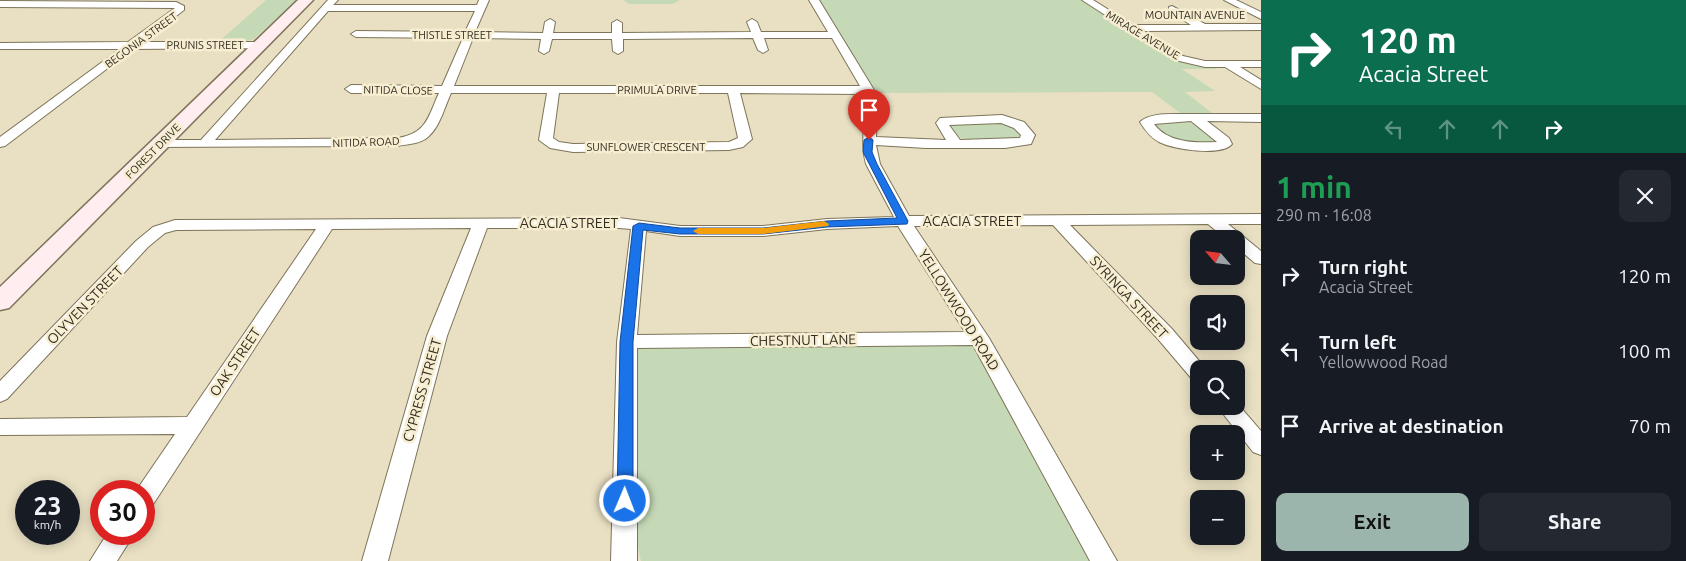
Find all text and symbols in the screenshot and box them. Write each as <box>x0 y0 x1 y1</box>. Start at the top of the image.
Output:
street label: MIRAGE AVENUE <box>1104 8 1182 62</box>
street label: MOUNTAIN AVENUE <box>1145 9 1245 21</box>
street label: BEGONIA STREET <box>103 10 179 70</box>
icon: right <box>1276 20 1341 85</box>
text: 120 m <box>1359 20 1457 60</box>
street label: THISTLE STREET <box>412 29 492 41</box>
street label: PRUNIS STREET <box>166 39 244 51</box>
text: Acacia Street <box>1359 61 1488 86</box>
street label: NITIDA CLOSE <box>363 83 433 97</box>
street label: PRIMULA DRIVE <box>617 84 697 96</box>
pin <box>848 89 890 140</box>
icon: arrive <box>855 96 883 124</box>
icon: left <box>1380 115 1408 143</box>
icon: ahead <box>1433 115 1461 143</box>
icon: ahead <box>1486 115 1514 143</box>
icon: right <box>1539 115 1567 143</box>
street label: FOREST DRIVE <box>123 121 183 181</box>
street label: NITIDA ROAD <box>332 135 400 149</box>
street label: SUNFLOWER CRESCENT <box>587 141 705 153</box>
text: 1 min <box>1276 170 1352 204</box>
button: close <box>1619 170 1671 222</box>
text: 290 m · 16:08 <box>1276 206 1372 224</box>
street label: ACACIA STREET <box>923 213 1022 229</box>
street label: ACACIA STREET <box>520 215 619 231</box>
north arrow <box>1190 230 1245 285</box>
map controls <box>1190 230 1245 545</box>
street label: YELLOWWOOD ROAD <box>915 246 1003 374</box>
street label: SYRINGA STREET <box>1087 253 1171 342</box>
text: Turn right <box>1319 256 1407 278</box>
street label: OLYVEN STREET <box>44 262 126 347</box>
icon: right <box>1276 262 1304 290</box>
text: 120 m <box>1618 265 1671 287</box>
text: Acacia Street <box>1319 278 1413 296</box>
button: sound <box>1190 295 1245 350</box>
street label: OAK STREET <box>206 325 264 399</box>
street label: CHESTNUT LANE <box>750 331 856 349</box>
text: Turn left <box>1319 331 1397 353</box>
street label: CYPRESS STREET <box>400 336 445 444</box>
icon: left <box>1276 337 1304 365</box>
text: 100 m <box>1618 340 1671 362</box>
text: Yellowwood Road <box>1319 353 1448 371</box>
button: search <box>1190 360 1245 415</box>
icon: arrive <box>1276 412 1304 440</box>
text: Arrive at destination <box>1319 415 1504 437</box>
text: 70 m <box>1629 415 1671 437</box>
button: + <box>1190 425 1245 480</box>
position arrow <box>598 474 650 526</box>
speed limit sign: 30 <box>90 480 155 545</box>
button: − <box>1190 490 1245 545</box>
text: 23 <box>33 492 62 520</box>
button: Exit <box>1276 493 1469 551</box>
button: Share <box>1479 493 1671 551</box>
text: km/h <box>34 518 61 531</box>

